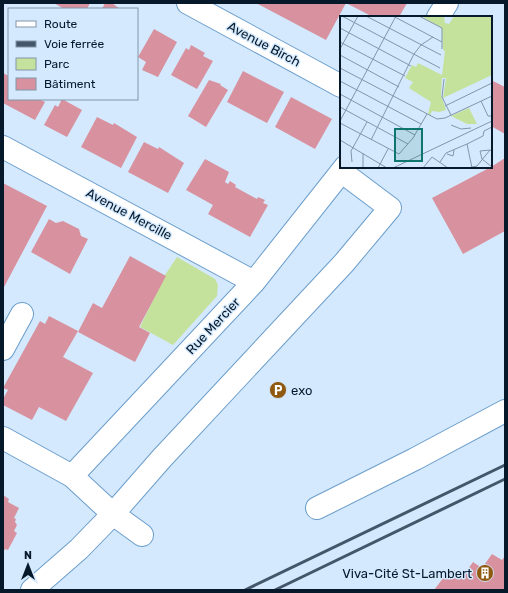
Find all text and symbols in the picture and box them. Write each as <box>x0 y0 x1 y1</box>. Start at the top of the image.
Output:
legend <box>8 8 138 100</box>
inset map <box>340 16 492 168</box>
text: Route <box>44 17 78 31</box>
street label: Avenue Birch <box>225 18 303 70</box>
text: Voie ferrée <box>44 37 104 51</box>
text: Parc <box>44 57 70 71</box>
text: Bâtiment <box>44 77 96 91</box>
street label: Avenue Mercille <box>84 185 174 243</box>
street label: Rue Mercier <box>183 295 243 357</box>
parking icon: exo <box>268 380 288 400</box>
place label: exo <box>291 383 312 398</box>
north arrow <box>8 545 48 585</box>
text: N <box>24 549 32 562</box>
building icon: Viva-Cité St-Lambert <box>475 563 495 583</box>
place label: Viva-Cité St-Lambert <box>342 566 472 581</box>

